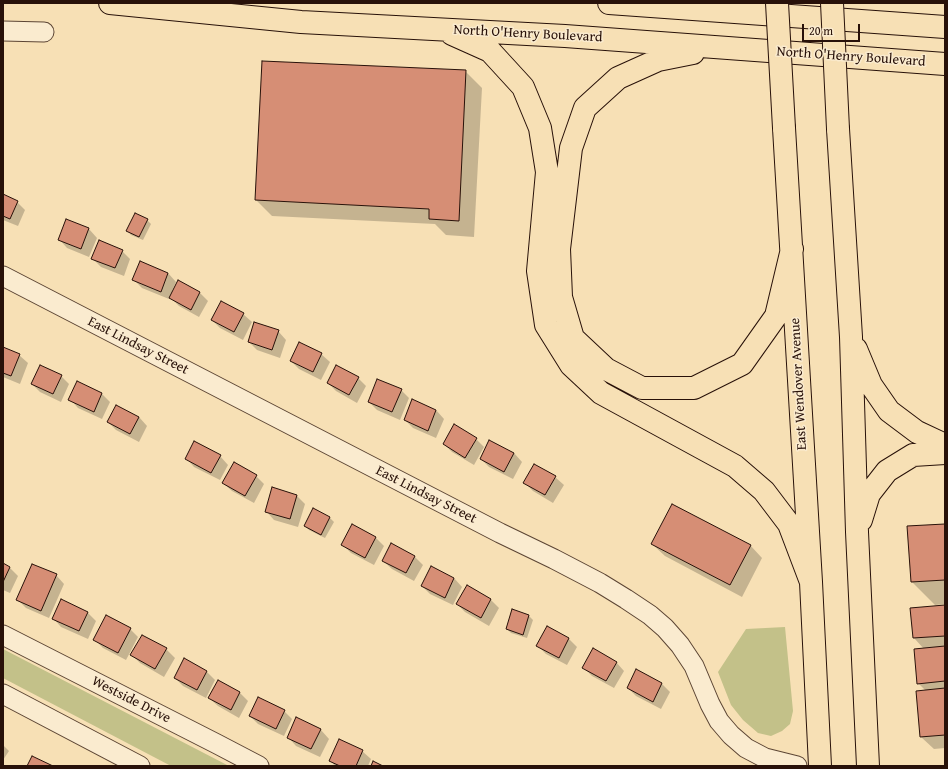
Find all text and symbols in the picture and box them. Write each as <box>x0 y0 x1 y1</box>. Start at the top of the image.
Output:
scale bar <box>804 16 862 42</box>
street label: North O'Henry Boulevard <box>453 22 603 46</box>
text: 20 m <box>809 22 833 39</box>
street label: North O'Henry Boulevard <box>776 43 926 71</box>
street label: East Lindsay Street <box>85 313 191 379</box>
street label: East Wendover Avenue <box>787 317 811 451</box>
street label: East Lindsay Street <box>373 462 479 528</box>
street label: Westside Drive <box>89 673 173 727</box>

